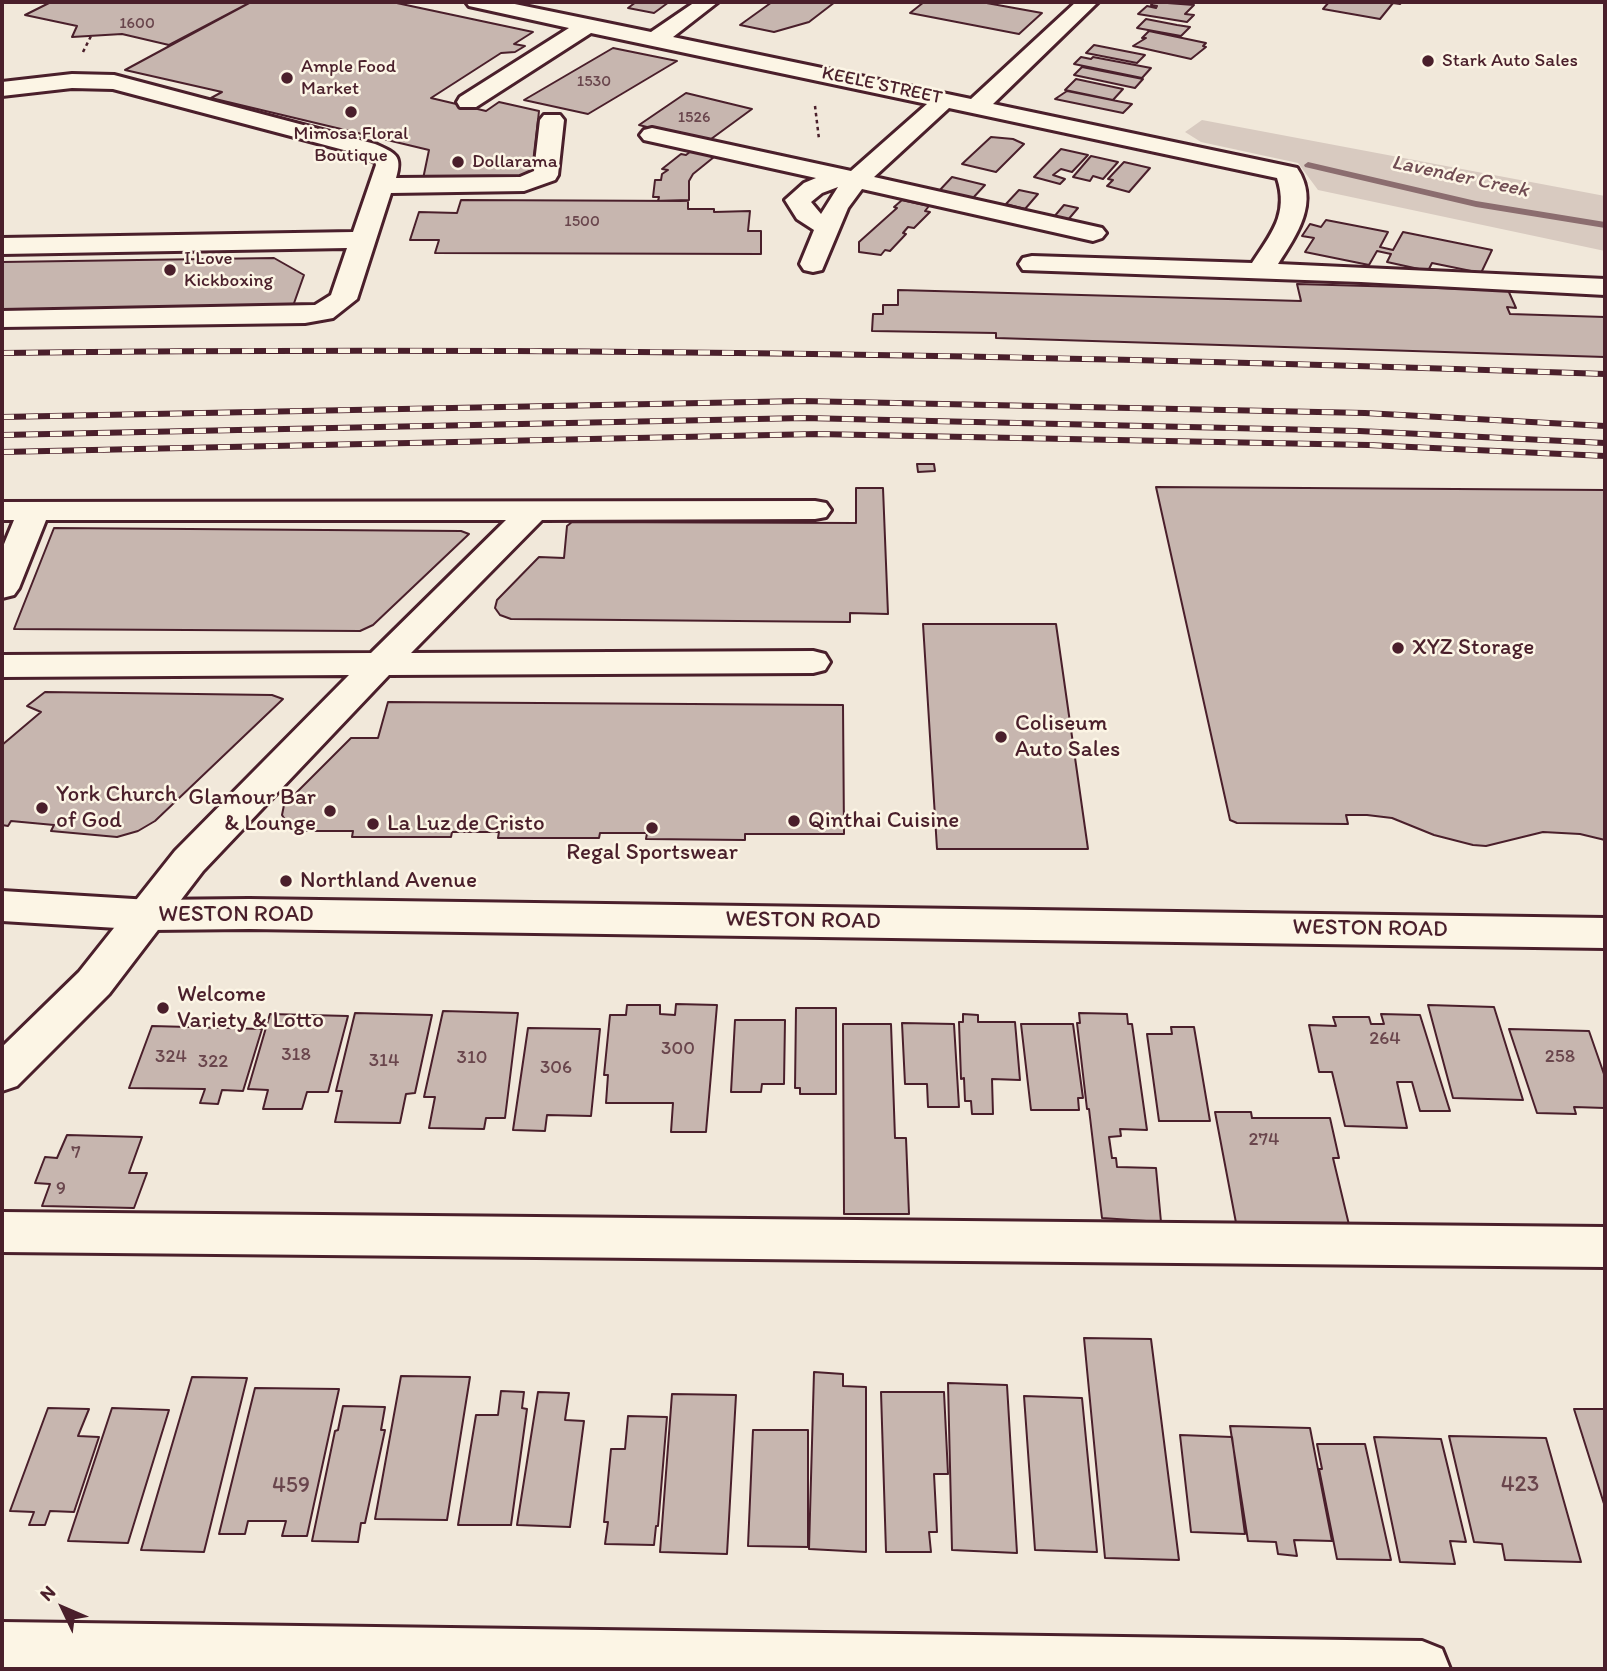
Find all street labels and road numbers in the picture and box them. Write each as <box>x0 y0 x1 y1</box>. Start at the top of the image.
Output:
street label: KEELE STREET <box>820 62 944 110</box>
street label: WESTON ROAD <box>158 901 314 929</box>
street label: WESTON ROAD <box>725 906 881 936</box>
street label: WESTON ROAD <box>1292 914 1448 944</box>

